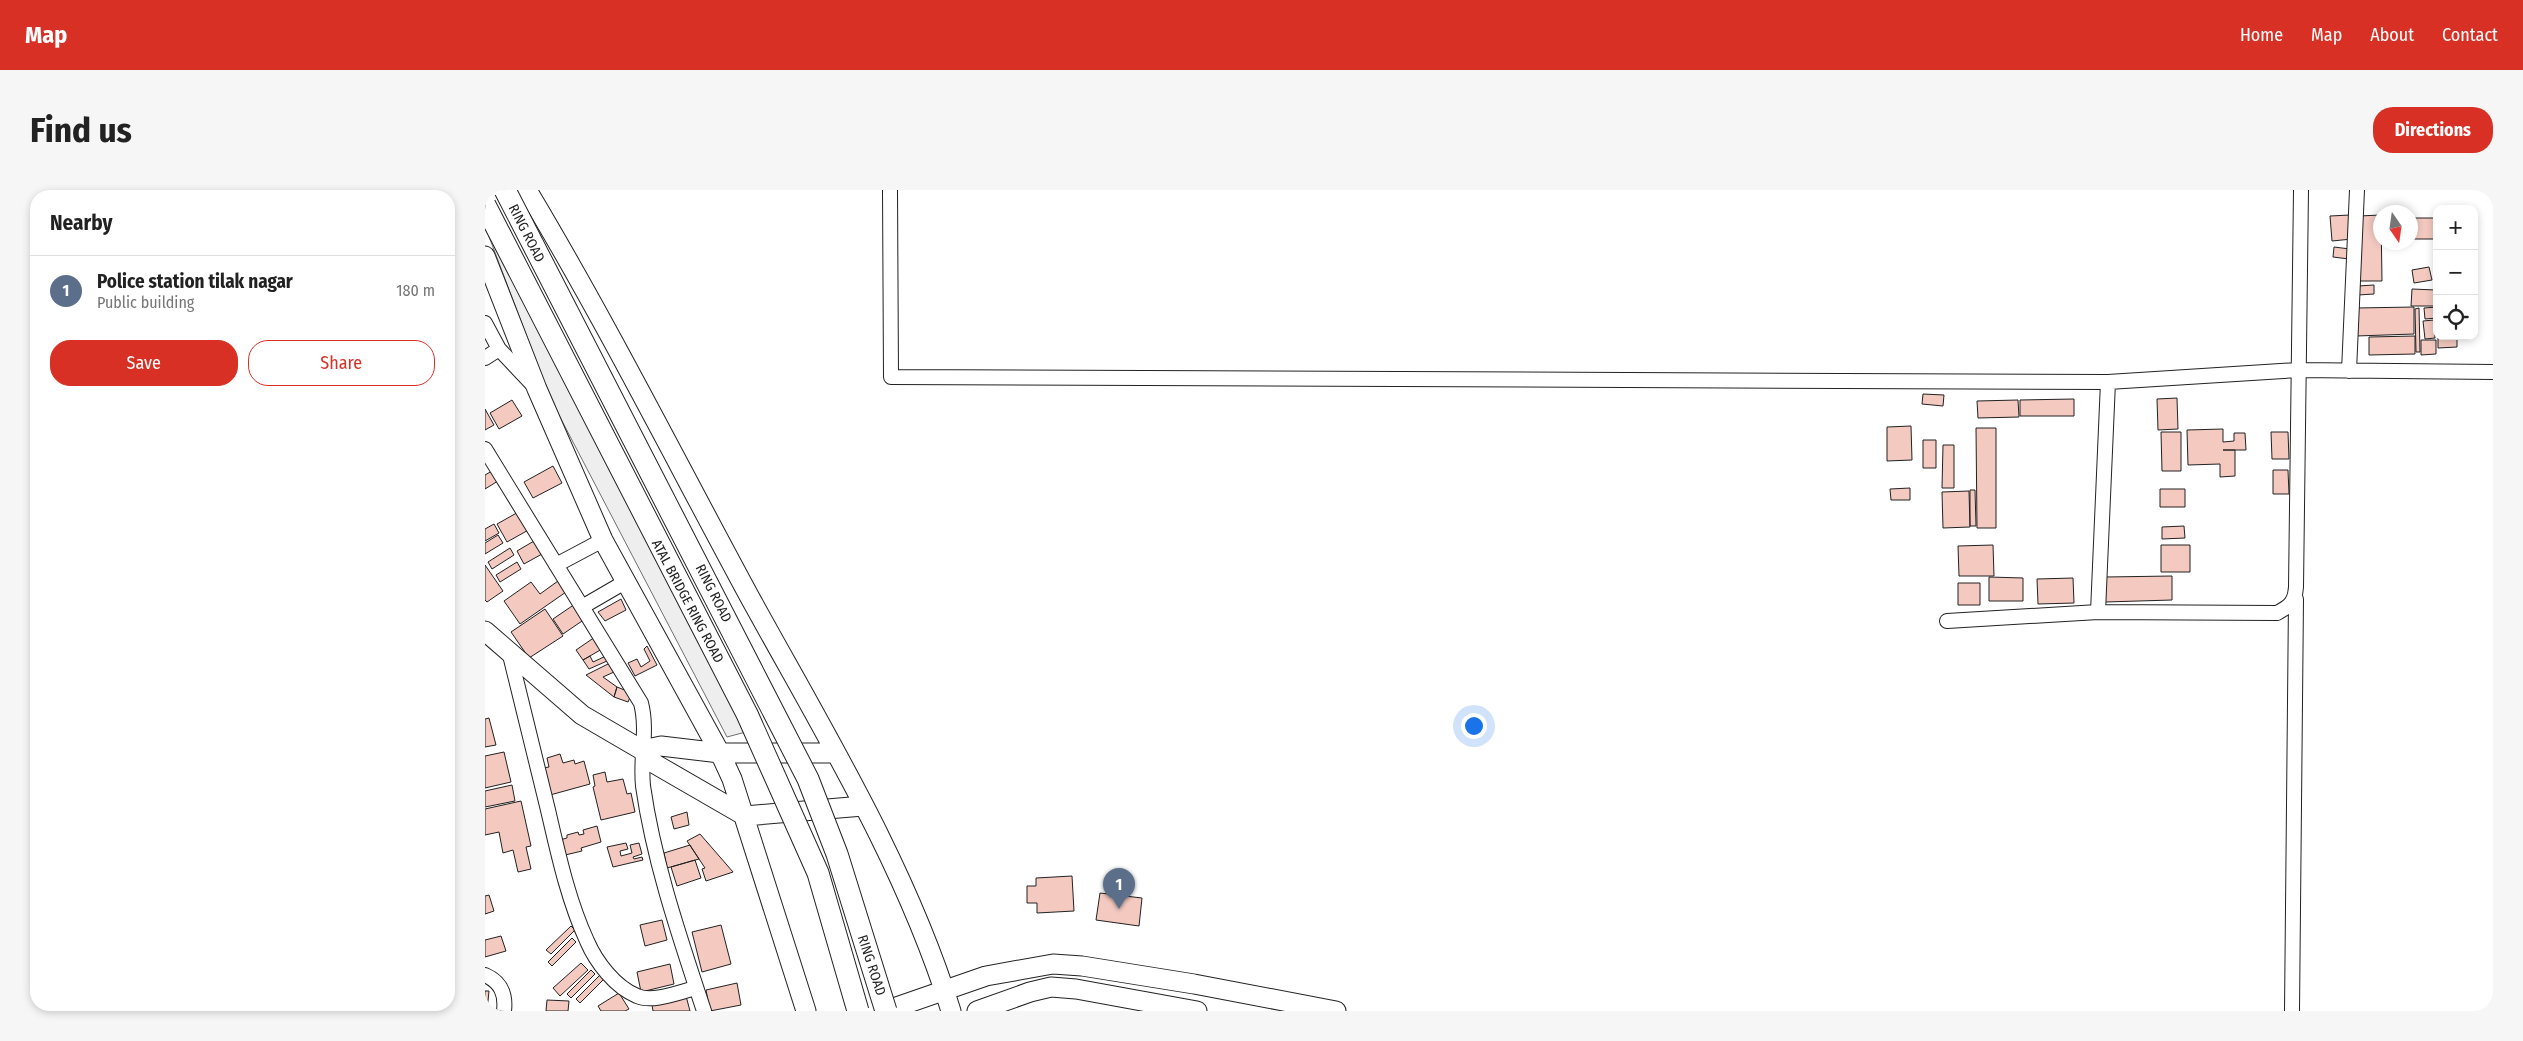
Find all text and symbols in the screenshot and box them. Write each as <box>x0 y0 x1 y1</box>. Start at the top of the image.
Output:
text: Map <box>25 21 67 49</box>
text: Home <box>2240 24 2283 46</box>
text: Map <box>2311 24 2342 46</box>
text: About <box>2370 24 2414 46</box>
text: Contact <box>2442 24 2498 46</box>
button: Directions <box>2373 107 2493 153</box>
text: Find us <box>30 109 132 151</box>
street label: RING ROAD <box>505 201 548 265</box>
north arrow <box>2373 205 2418 250</box>
map controls <box>2433 205 2478 340</box>
button: + <box>2433 205 2478 250</box>
text: Nearby <box>50 210 112 236</box>
button: − <box>2433 250 2478 295</box>
text: Police station tilak nagar <box>97 270 293 293</box>
text: 1 <box>63 281 69 300</box>
text: 180 m <box>396 281 435 300</box>
text: Public building <box>97 293 194 312</box>
button: locate <box>2433 295 2478 340</box>
button: Save <box>50 340 238 386</box>
button: Share <box>248 340 435 386</box>
street label: ATAL BRIDGE RING ROAD <box>648 537 727 666</box>
street label: RING ROAD <box>692 561 735 625</box>
your location <box>1461 713 1487 739</box>
pin: 1 <box>1103 868 1135 909</box>
street label: RING ROAD <box>854 933 889 998</box>

